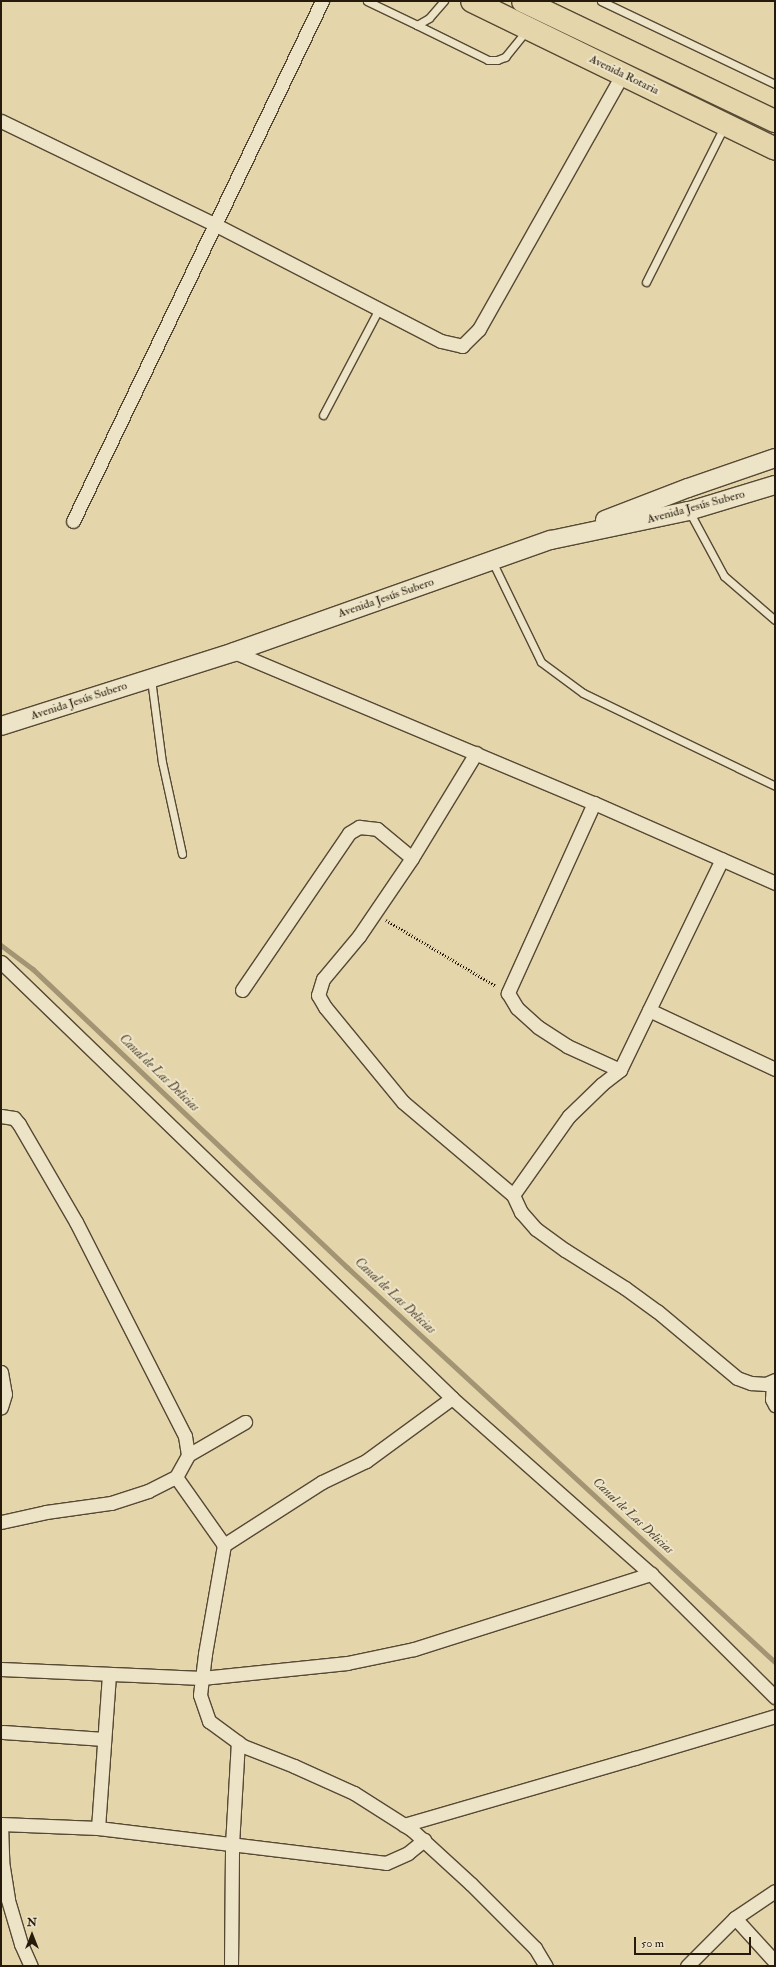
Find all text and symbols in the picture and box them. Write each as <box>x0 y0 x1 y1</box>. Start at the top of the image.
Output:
street label: Avenida Rotaria <box>587 52 661 98</box>
street label: Avenida Jesús Subero <box>646 487 746 527</box>
street label: Avenida Jesús Subero <box>336 575 436 621</box>
street label: Avenida Jesús Subero <box>29 679 129 723</box>
water label: Canal de Las Delicias <box>116 1031 202 1115</box>
water label: Canal de Las Delicias <box>351 1255 439 1337</box>
water label: Canal de Las Delicias <box>589 1475 677 1557</box>
north arrow <box>12 1915 52 1955</box>
text: N <box>27 1916 37 1929</box>
scale bar <box>636 1929 753 1955</box>
text: 50 m <box>641 1936 664 1951</box>

